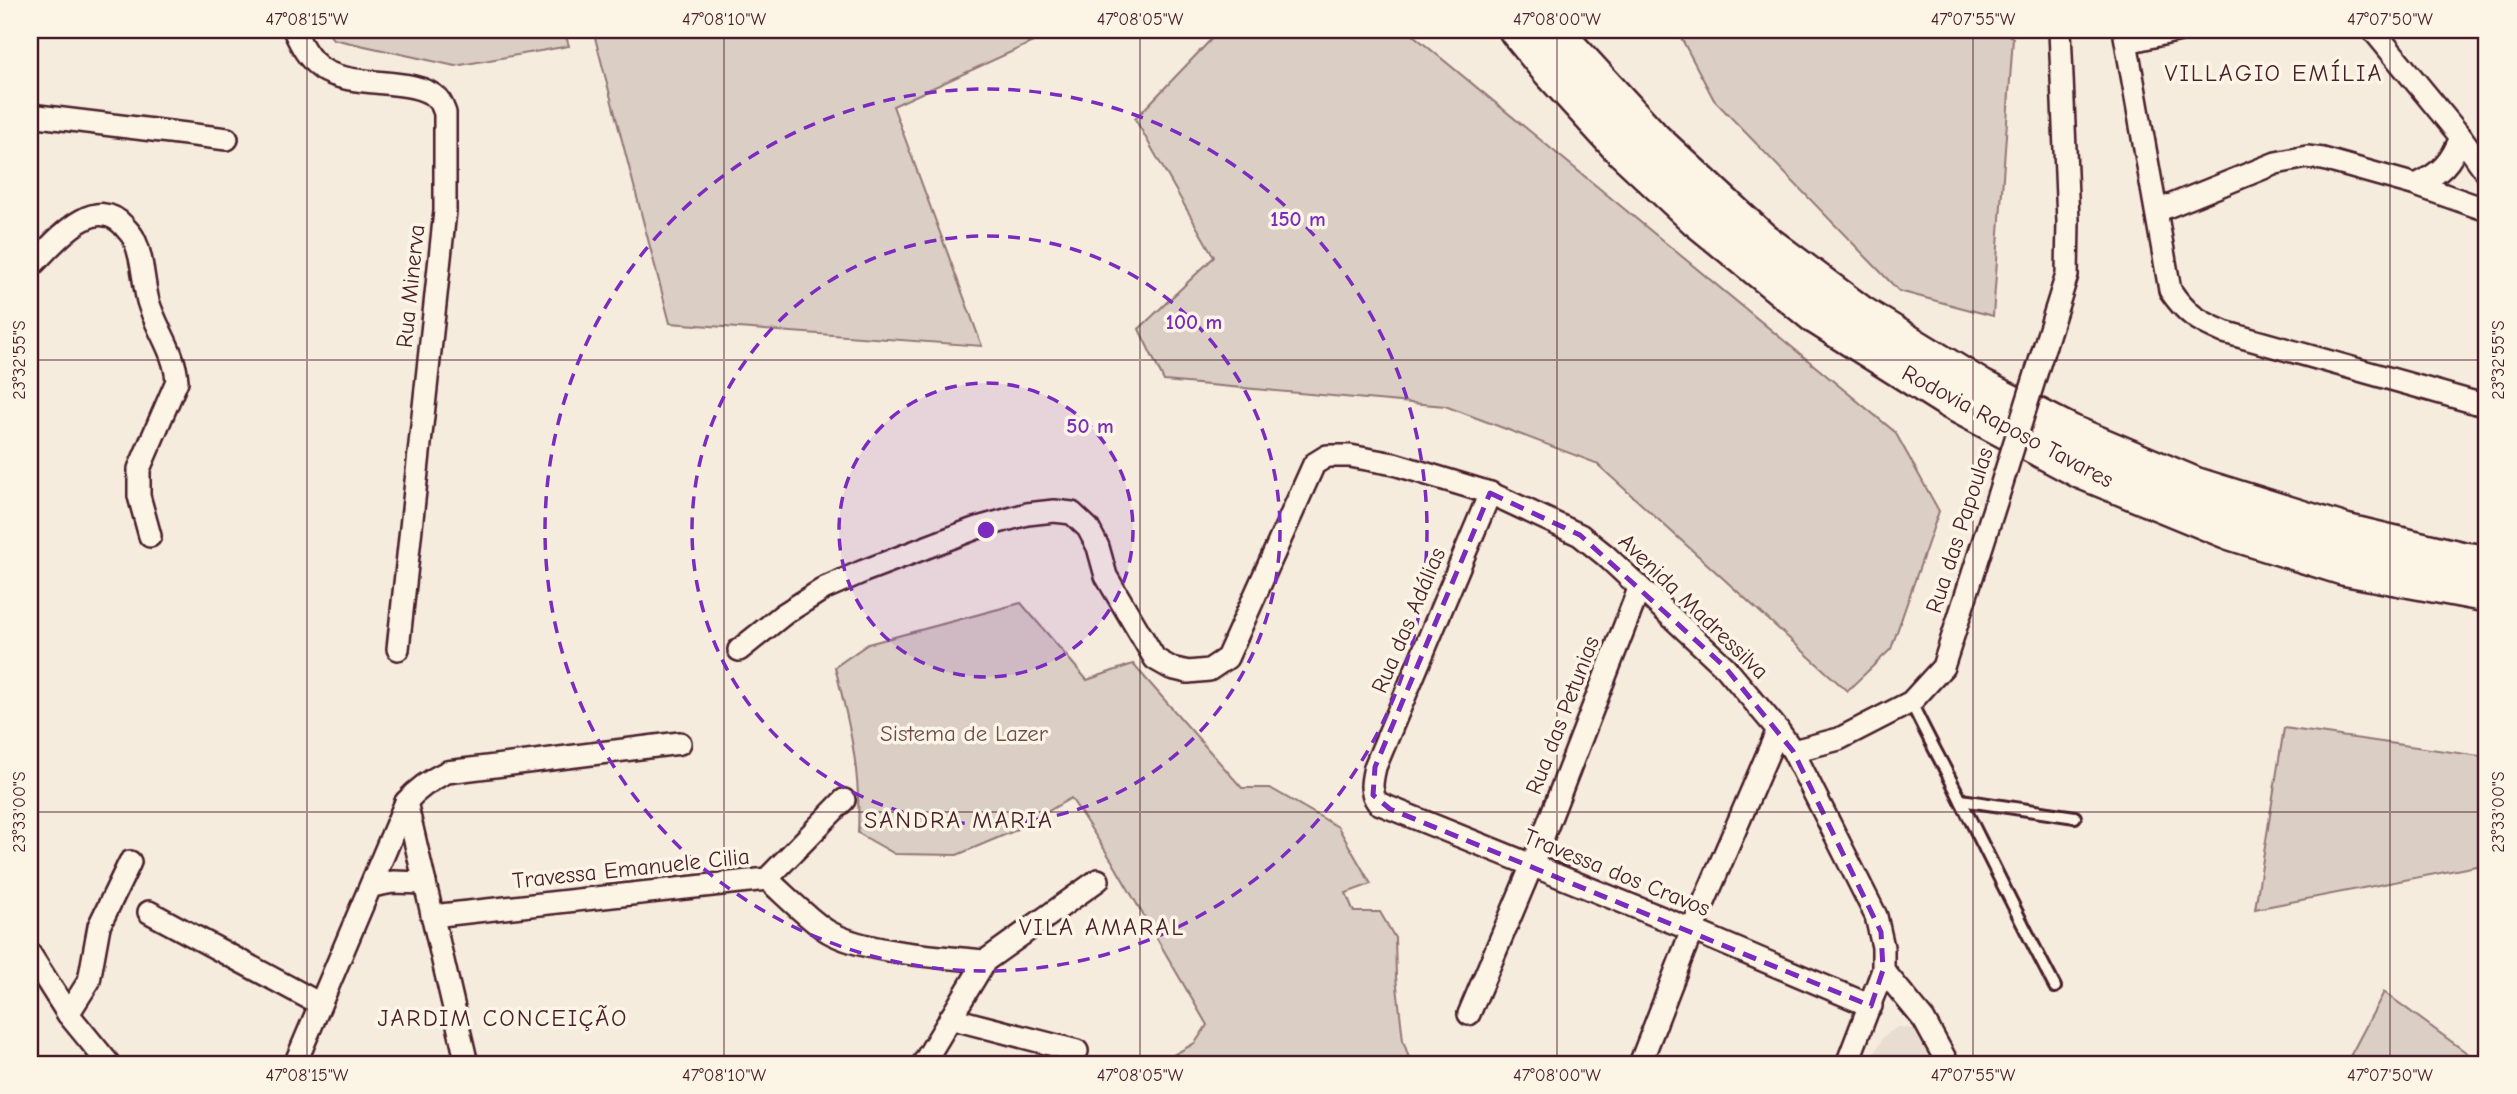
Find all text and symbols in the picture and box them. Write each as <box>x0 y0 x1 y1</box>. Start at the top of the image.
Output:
text: 47°08'15"W <box>266 9 349 30</box>
text: 47°08'10"W <box>682 9 766 30</box>
text: 47°08'05"W <box>1097 9 1184 30</box>
text: 47°08'00"W <box>1513 9 1601 30</box>
text: 47°07'55"W <box>1931 9 2016 30</box>
text: 47°07'50"W <box>2347 9 2433 30</box>
district label: VILLAGIO EMÍLIA <box>2165 59 2383 87</box>
text: 150 m <box>1270 207 1326 231</box>
street label: Rua Minerva <box>391 223 430 349</box>
text: 100 m <box>1166 310 1222 334</box>
text: 23°32'55"S <box>9 320 30 400</box>
text: 23°32'55"S <box>2488 320 2509 400</box>
street label: Rodovia Raposo Tavares <box>1897 359 2118 494</box>
text: 50 m <box>1066 414 1114 438</box>
street label: Rua das Papoulas <box>1920 444 1999 616</box>
centre of rings <box>974 518 998 542</box>
street label: Avenida Madressilva <box>1613 528 1774 685</box>
street label: Rua das Adálias <box>1366 543 1451 697</box>
street label: Rua das Petunias <box>1520 632 1605 798</box>
park label: Sistema de Lazer <box>880 720 1049 747</box>
text: 23°33'00"S <box>9 771 30 853</box>
text: 23°33'00"S <box>2488 771 2509 853</box>
district label: SANDRA MARIA <box>864 806 1054 834</box>
street label: Travessa dos Cravos <box>1520 823 1714 922</box>
street label: Travessa Emanuele Cilia <box>511 843 751 894</box>
district label: VILA AMARAL <box>1019 913 1185 941</box>
district label: JARDIM CONCEIÇÃO <box>377 1004 629 1032</box>
text: 47°08'15"W <box>266 1065 349 1086</box>
text: 47°08'10"W <box>682 1065 766 1086</box>
text: 47°08'05"W <box>1097 1065 1184 1086</box>
text: 47°08'00"W <box>1513 1065 1601 1086</box>
text: 47°07'55"W <box>1931 1065 2016 1086</box>
text: 47°07'50"W <box>2347 1065 2433 1086</box>

